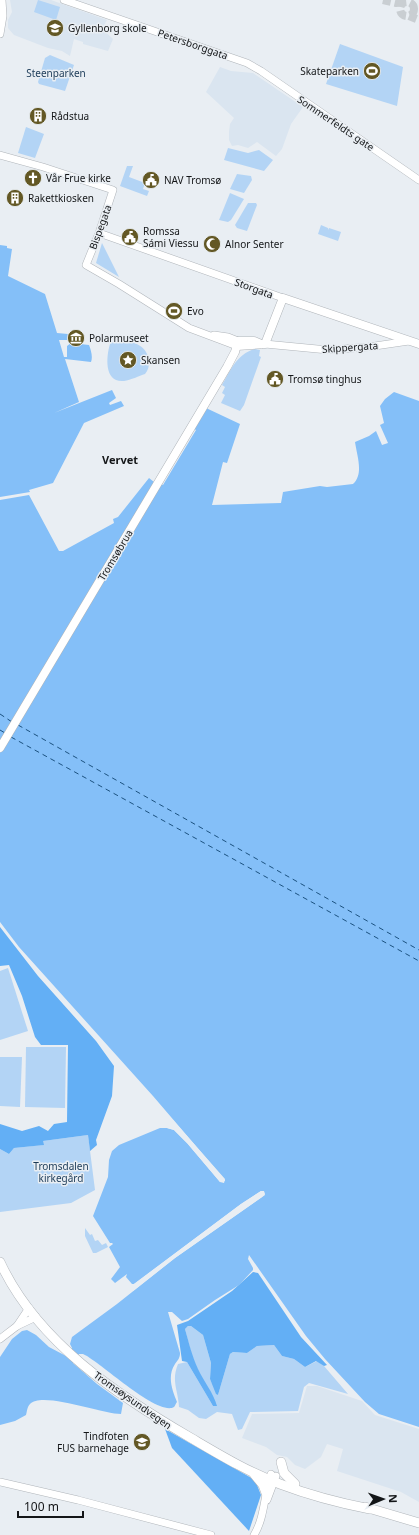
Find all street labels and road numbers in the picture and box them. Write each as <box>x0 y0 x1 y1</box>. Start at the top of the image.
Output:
street label: Petersborggata <box>156 25 230 63</box>
street label: Sommerfeldts gate <box>295 92 377 154</box>
street label: Bispegata <box>85 203 115 251</box>
street label: Storgata <box>233 275 275 301</box>
street label: Skippergata <box>321 338 379 356</box>
street label: Tromsøbrua <box>94 527 136 583</box>
street label: Tromsøysundvegen <box>91 1368 175 1432</box>

